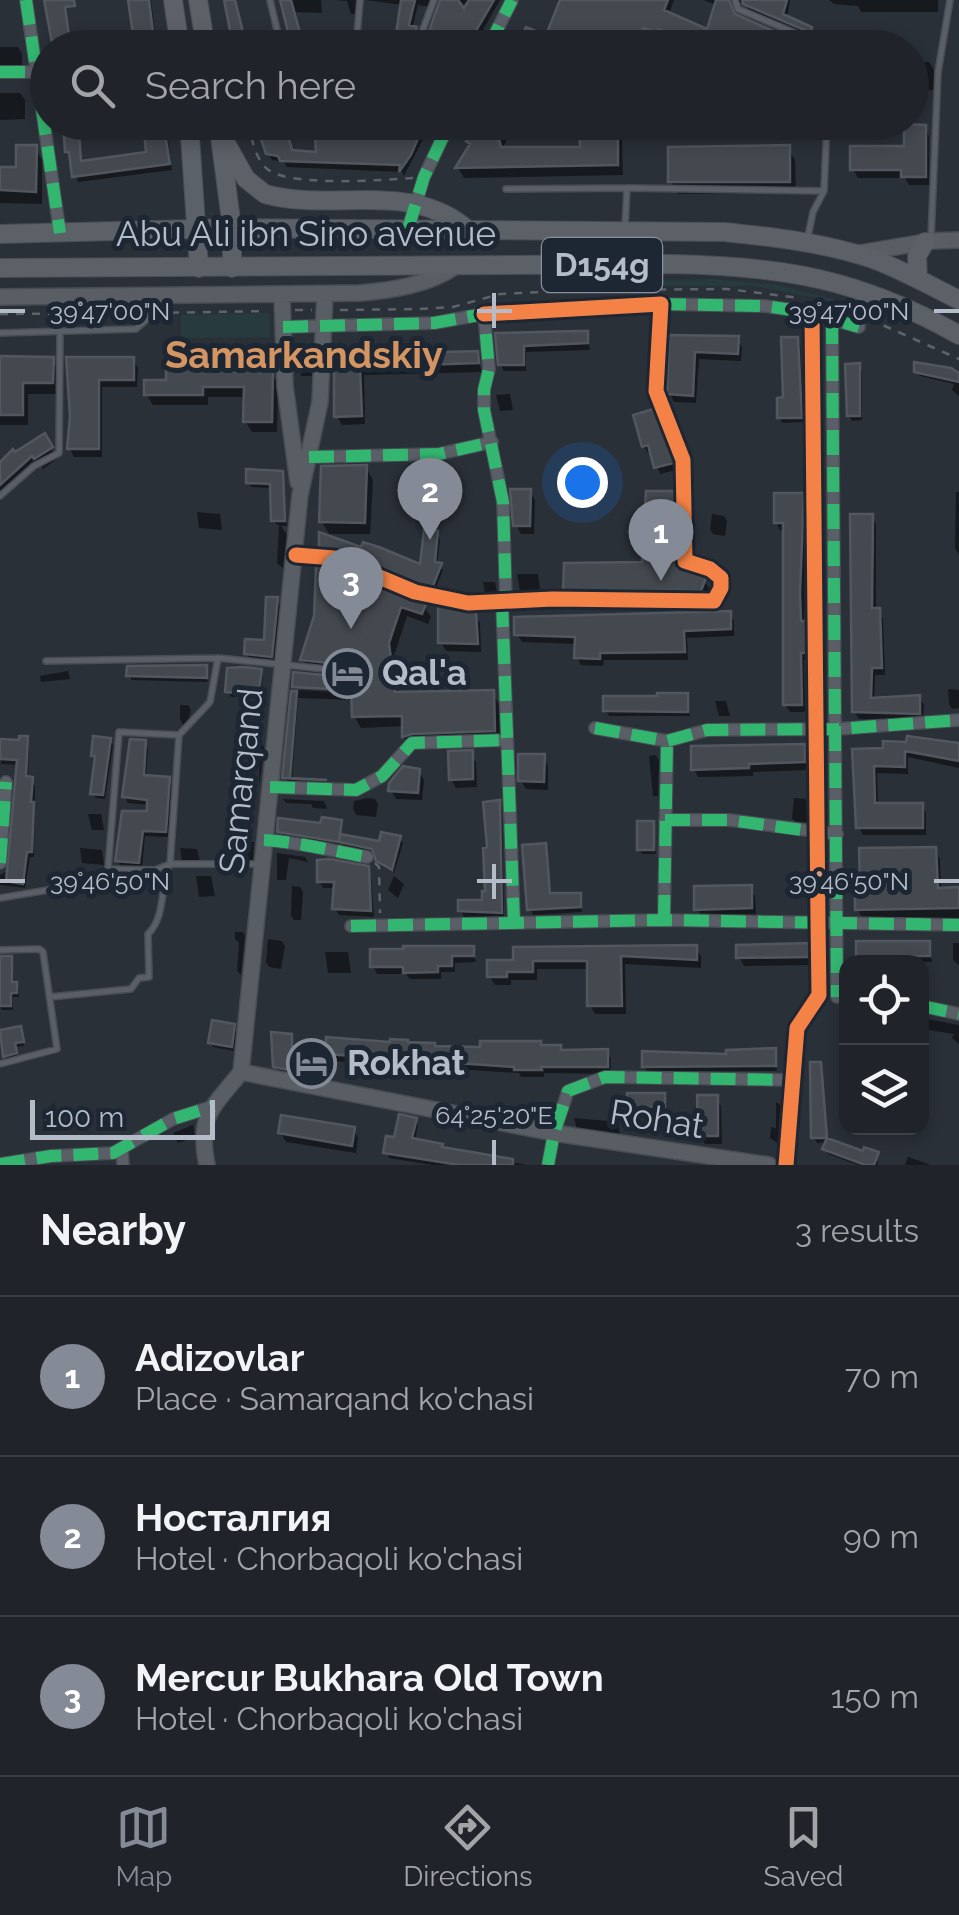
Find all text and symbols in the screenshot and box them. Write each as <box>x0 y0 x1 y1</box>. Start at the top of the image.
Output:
search box <box>30 30 929 140</box>
icon: search <box>65 58 120 113</box>
text: Search here <box>145 63 356 108</box>
street label: Abu Ali ibn Sino avenue <box>116 213 496 254</box>
road number: D154g <box>542 238 662 292</box>
text: 39°47'00"N <box>50 296 170 326</box>
text: 39°47'00"N <box>789 296 909 326</box>
district label: Samarkandskiy <box>165 332 443 377</box>
your location <box>557 457 608 508</box>
pin: 2 <box>398 458 462 540</box>
pin: 1 <box>628 498 694 581</box>
pin: 3 <box>318 546 384 629</box>
hotel icon: Qal'a <box>321 647 373 699</box>
place label: Qal'a <box>382 652 467 693</box>
street label: Samarqand <box>210 686 271 876</box>
text: 39°46'50"N <box>50 866 170 896</box>
text: 39°46'50"N <box>789 866 909 896</box>
map controls <box>839 955 929 1135</box>
button: locate <box>839 955 929 1045</box>
hotel icon: Rokhat <box>286 1037 338 1089</box>
place label: Rokhat <box>347 1042 465 1083</box>
button: layers <box>839 1045 929 1135</box>
street label: Rohat <box>607 1091 707 1146</box>
scale bar <box>30 1095 215 1140</box>
text: 64°25'20"E <box>435 1100 553 1130</box>
text: 100 m <box>45 1101 124 1134</box>
text: Nearby <box>40 1206 186 1255</box>
text: 3 results <box>795 1212 919 1249</box>
text: Adizovlar <box>135 1335 304 1380</box>
text: 1 <box>65 1358 80 1395</box>
text: 70 m <box>845 1358 919 1395</box>
text: Place · Samarqand ko'chasi <box>135 1380 534 1417</box>
text: Носталгия <box>135 1495 331 1540</box>
text: 2 <box>63 1518 82 1555</box>
text: 90 m <box>843 1518 919 1555</box>
text: Hotel · Chorbaqoli ko'chasi <box>135 1540 523 1577</box>
text: Mercur Bukhara Old Town <box>135 1655 604 1700</box>
text: 3 <box>64 1678 81 1715</box>
text: 150 m <box>831 1678 919 1715</box>
text: Hotel · Chorbaqoli ko'chasi <box>135 1700 523 1737</box>
tab: Map <box>115 1800 172 1893</box>
tab: Directions <box>403 1800 533 1893</box>
tab: Saved <box>763 1800 844 1893</box>

